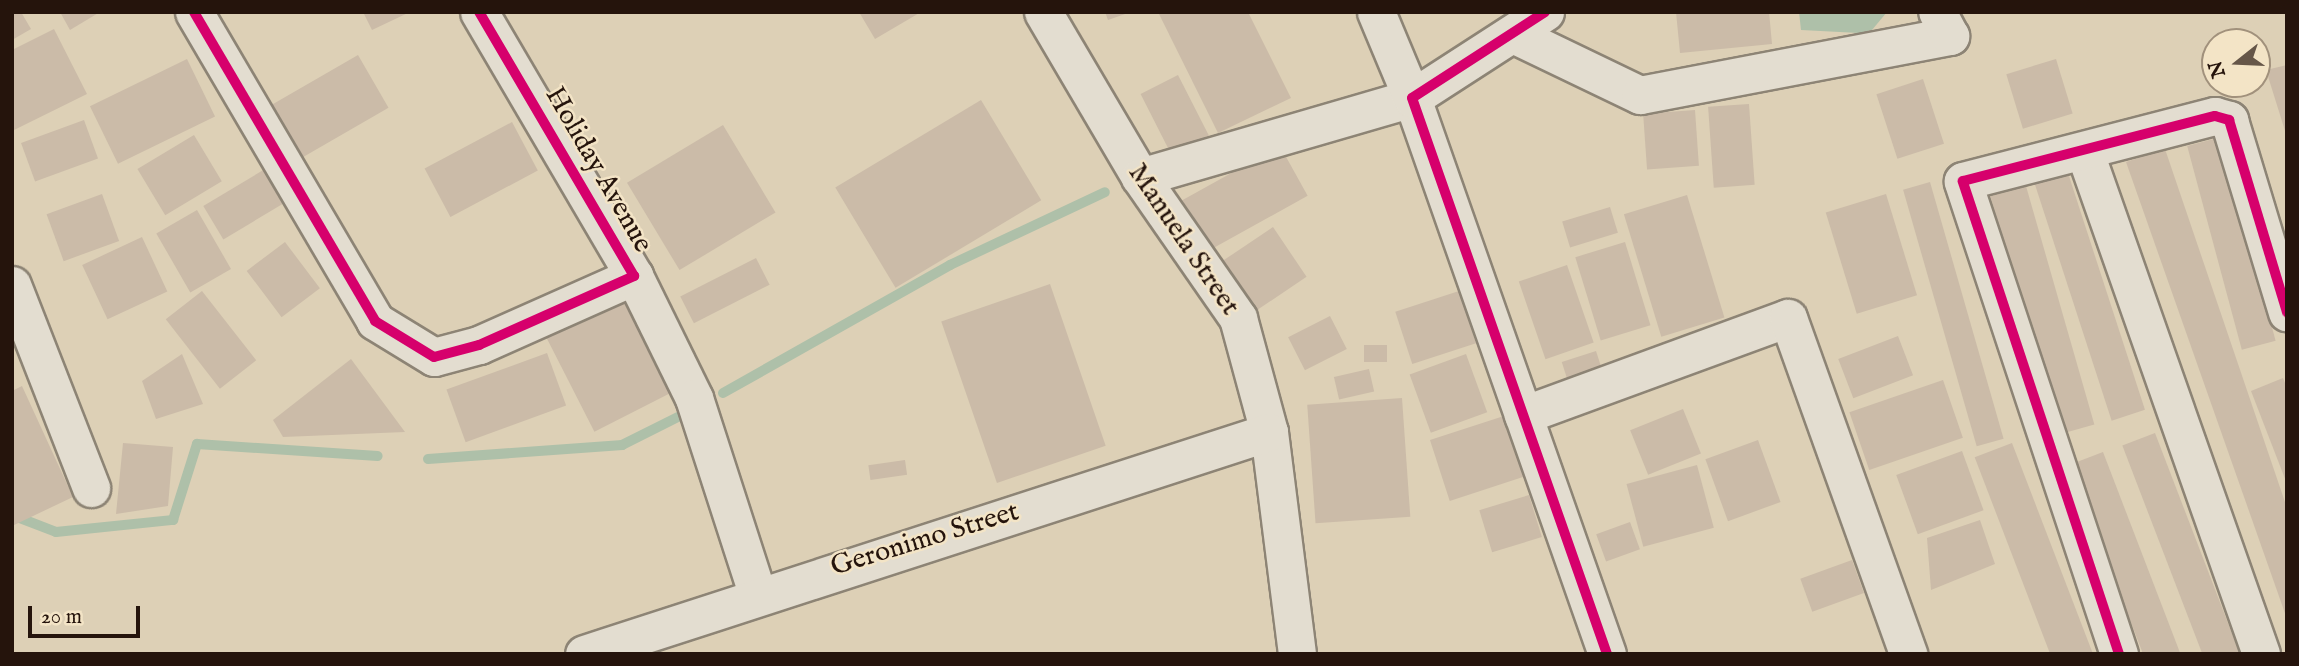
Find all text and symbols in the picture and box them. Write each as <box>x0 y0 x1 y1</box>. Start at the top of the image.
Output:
north arrow <box>2201 28 2271 98</box>
text: N <box>2204 57 2232 80</box>
street label: Holiday Avenue <box>537 81 659 259</box>
street label: Manuela Street <box>1120 158 1246 322</box>
street label: Geronimo Street <box>827 495 1023 585</box>
scale bar <box>32 592 144 636</box>
text: 20 m <box>41 604 82 631</box>

